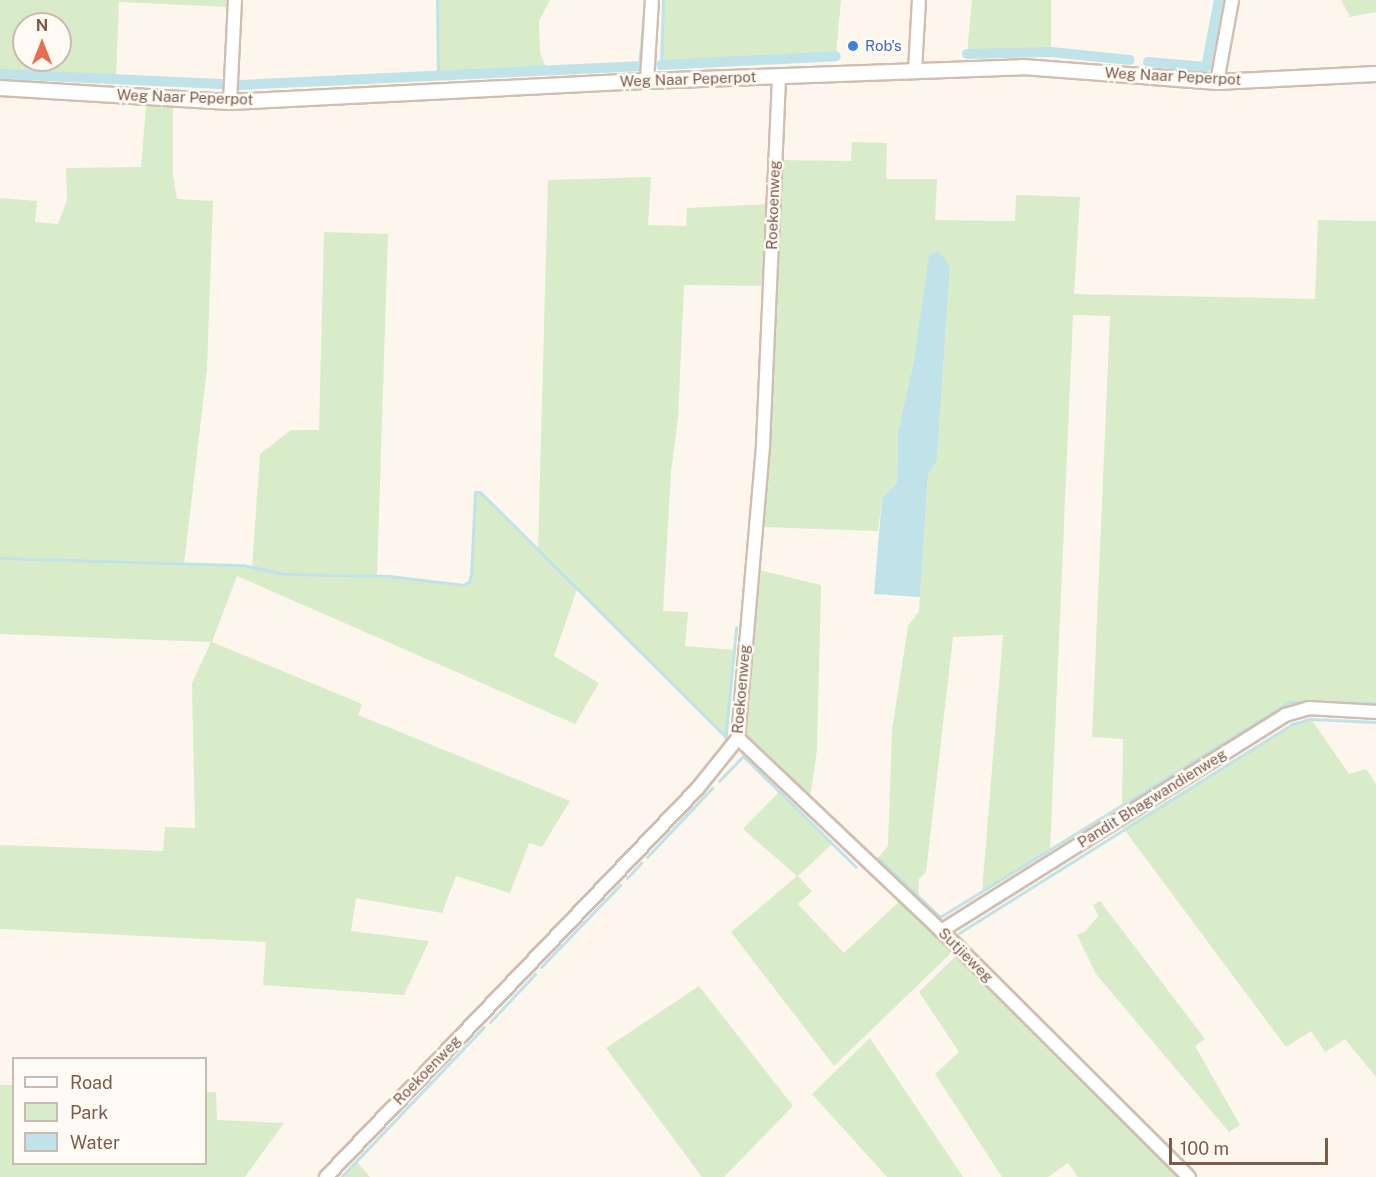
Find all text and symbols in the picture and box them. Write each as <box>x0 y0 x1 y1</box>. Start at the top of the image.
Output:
north arrow <box>12 12 72 72</box>
text: N <box>36 16 48 35</box>
place label: Rob's <box>865 37 901 55</box>
marker: Rob's <box>846 39 860 53</box>
street label: Weg Naar Peperpot <box>1104 63 1242 89</box>
street label: Weg Naar Peperpot <box>619 68 757 90</box>
street label: Weg Naar Peperpot <box>116 86 254 108</box>
street label: Roekoenweg <box>762 160 784 250</box>
street label: Roekoenweg <box>728 644 754 734</box>
street label: Pandit Bhagwandienweg <box>1074 745 1230 851</box>
street label: Sutjieweg <box>935 924 997 986</box>
street label: Roekoenweg <box>389 1031 465 1109</box>
legend <box>12 1057 207 1165</box>
text: Road <box>70 1072 113 1093</box>
text: Park <box>70 1102 108 1123</box>
scale bar <box>1172 1126 1331 1164</box>
text: Water <box>70 1132 120 1153</box>
text: 100 m <box>1180 1138 1229 1159</box>

